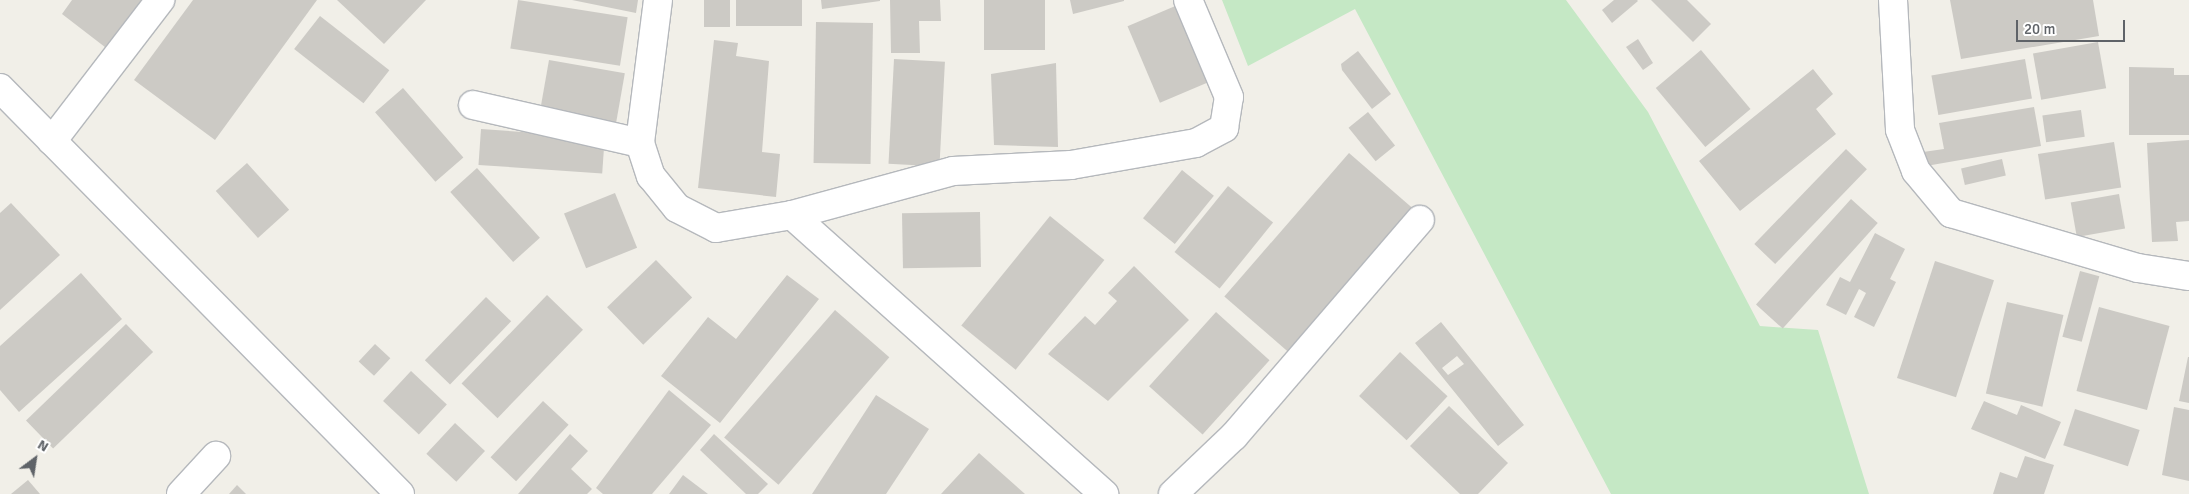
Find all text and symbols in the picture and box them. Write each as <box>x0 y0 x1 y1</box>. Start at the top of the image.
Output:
scale bar <box>2019 10 2128 42</box>
text: 20 m <box>2024 20 2055 38</box>
north arrow <box>10 434 60 484</box>
text: N <box>34 436 52 456</box>

